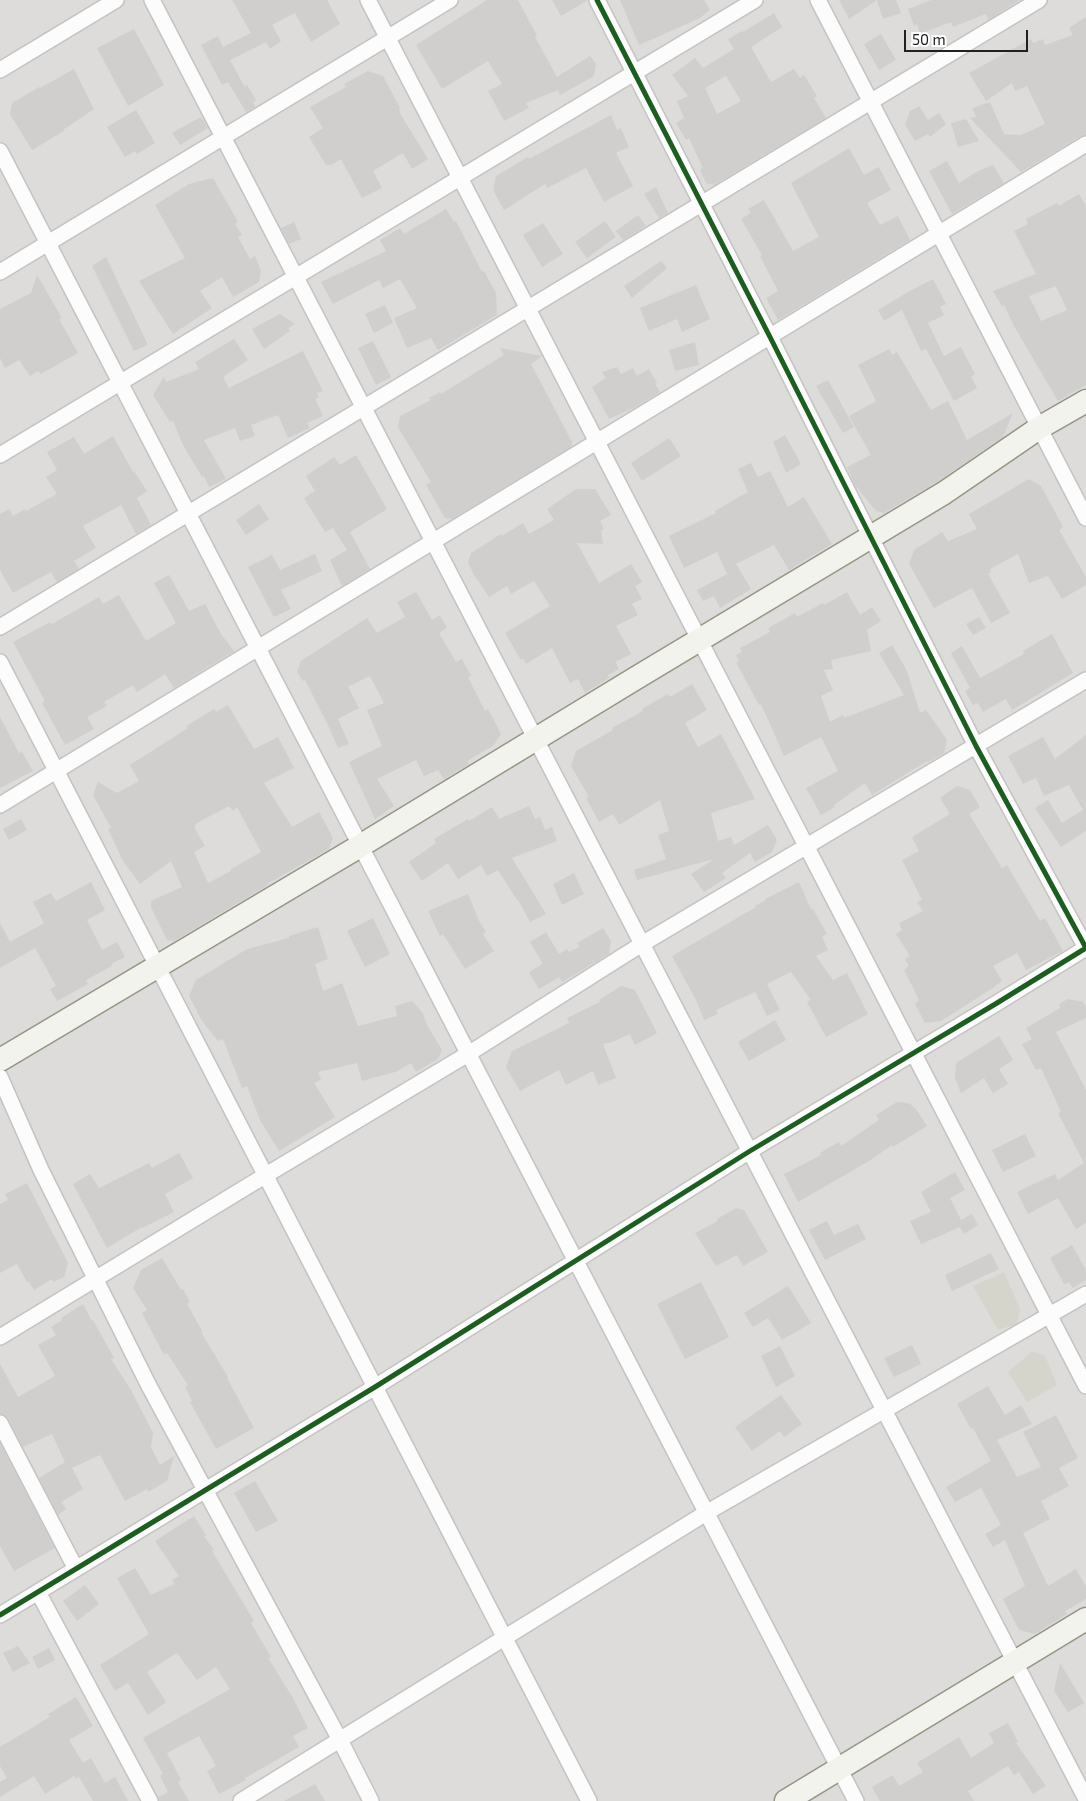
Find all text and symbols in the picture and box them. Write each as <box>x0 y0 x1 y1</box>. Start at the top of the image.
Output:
scale bar <box>906 20 1030 52</box>
text: 50 m <box>912 30 946 48</box>

